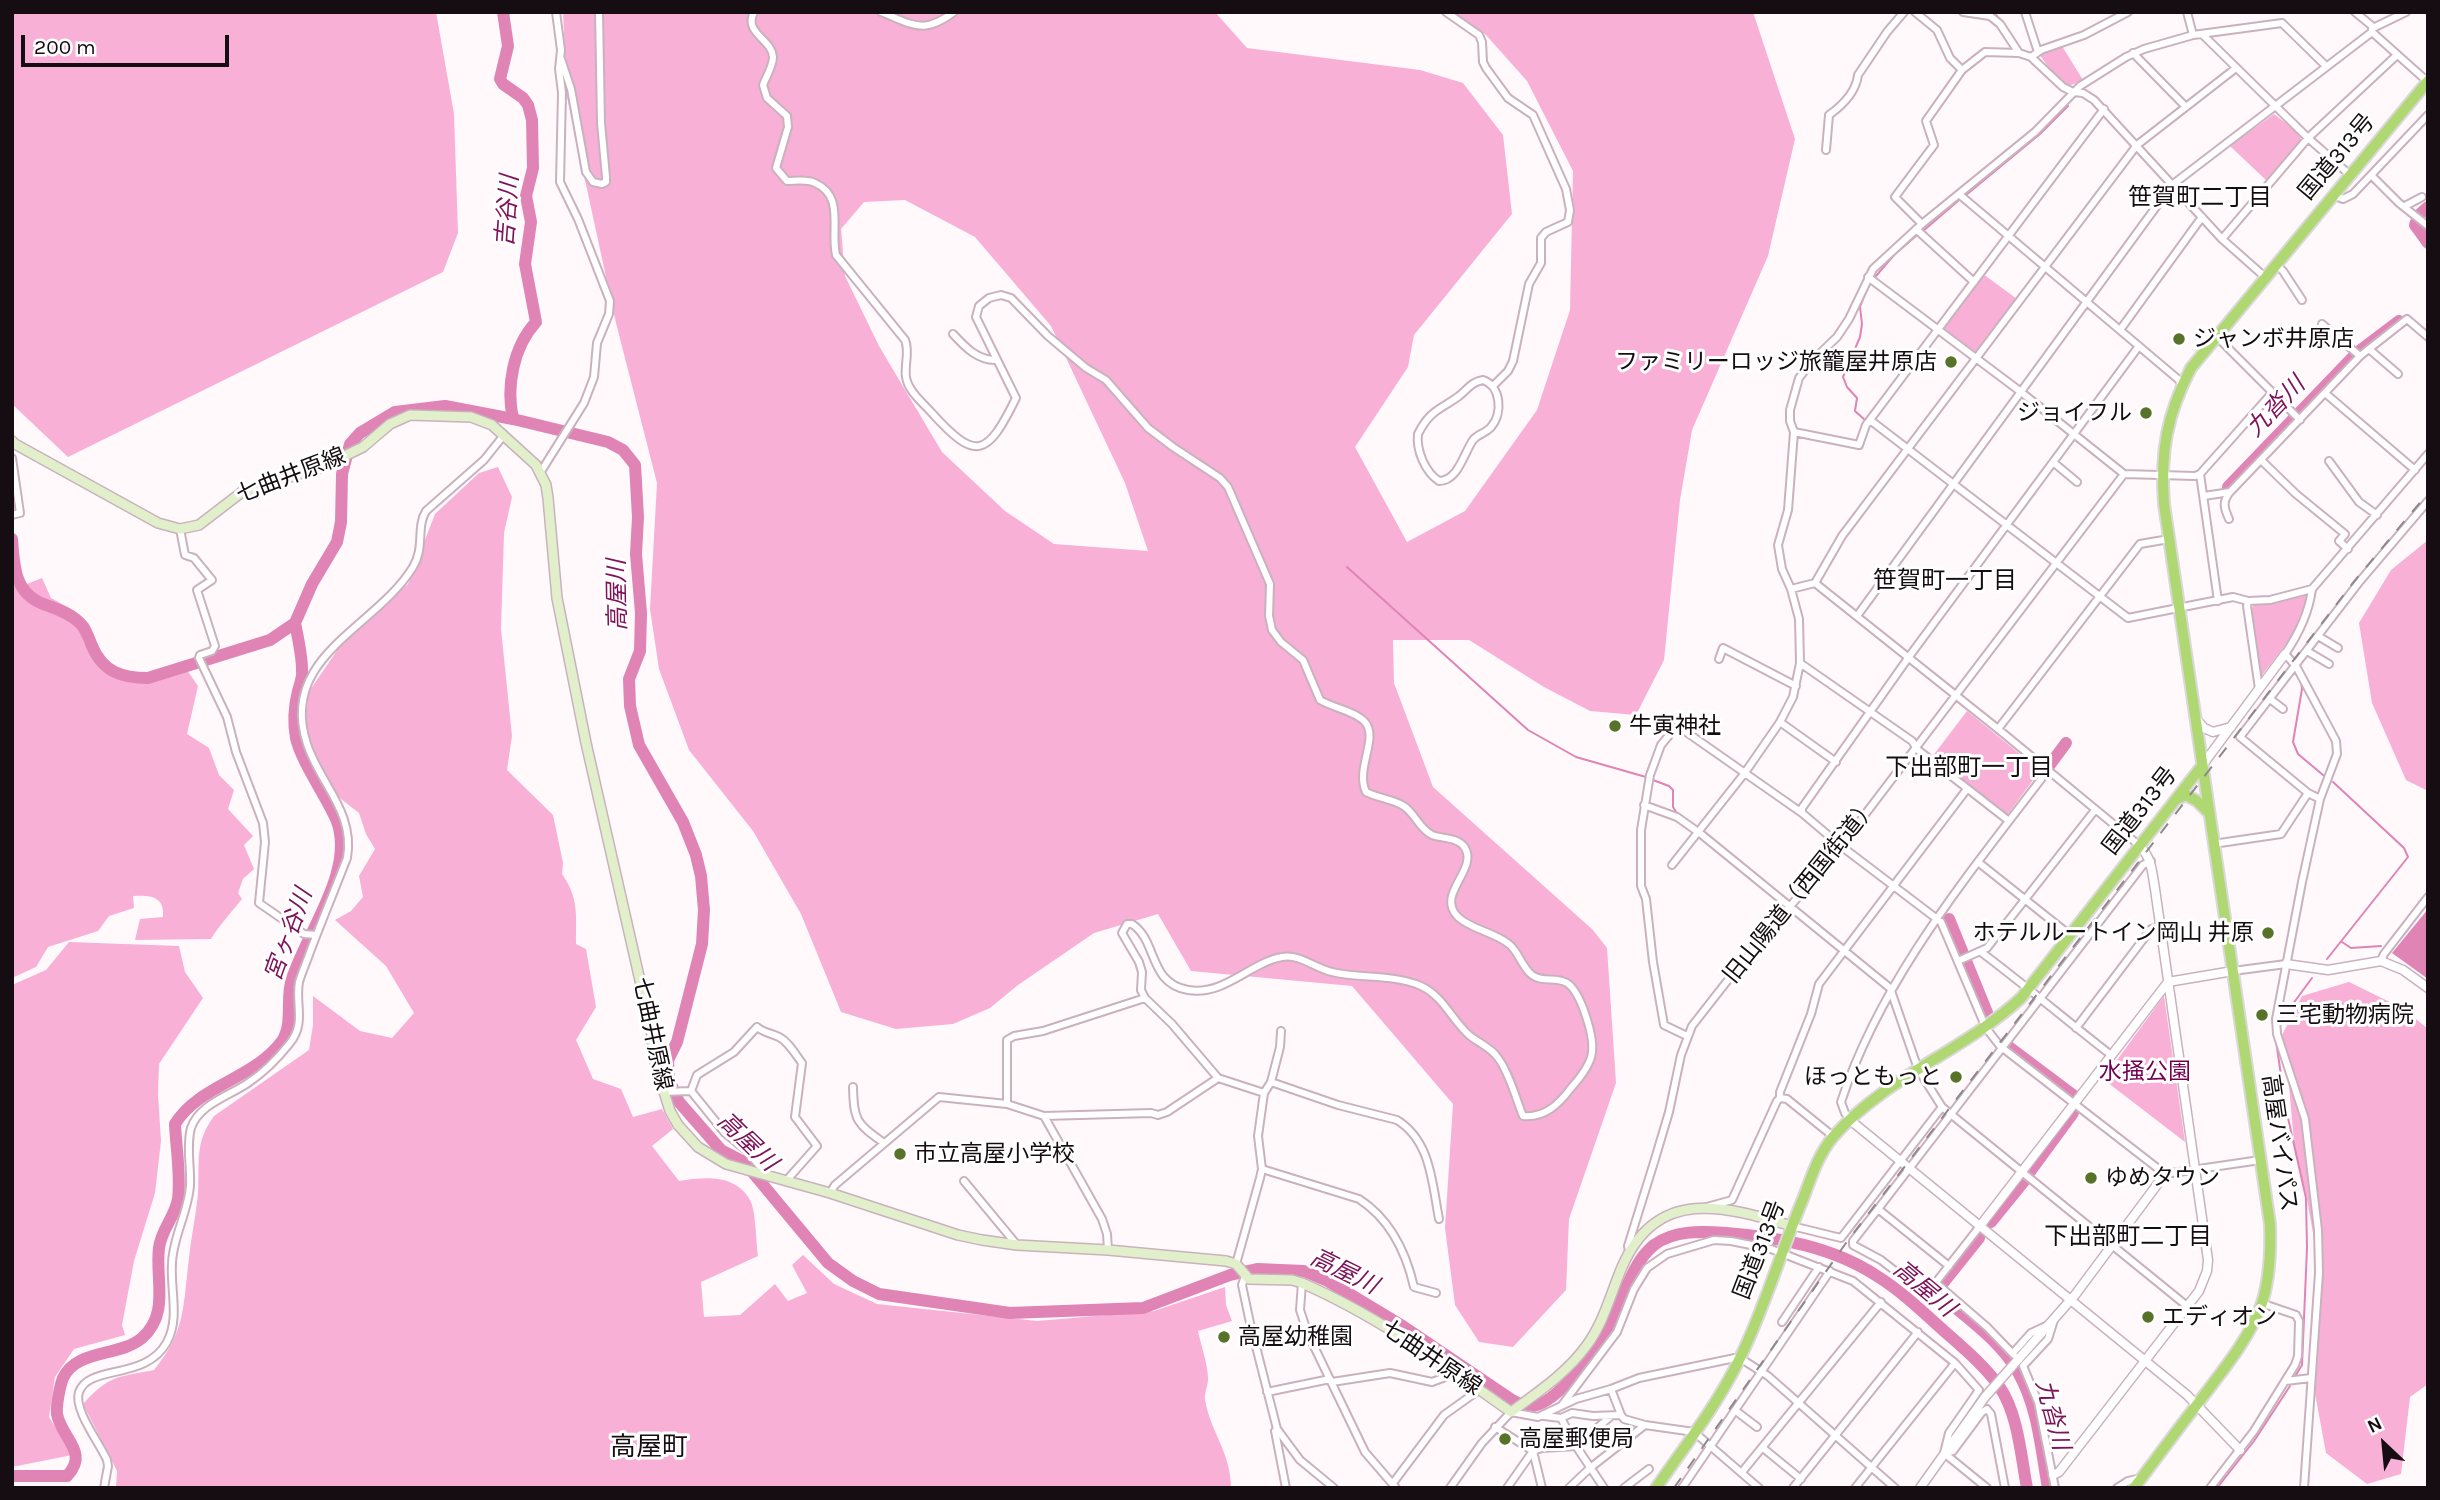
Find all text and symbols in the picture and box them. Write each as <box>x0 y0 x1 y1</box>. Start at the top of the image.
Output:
scale bar <box>24 21 233 65</box>
text: 200 m <box>34 35 96 59</box>
street label: 国道313号 <box>2293 108 2381 206</box>
water label: 吉谷川 <box>491 174 525 248</box>
district label: 笹賀町二丁目 <box>2128 184 2272 212</box>
place label: ジャンボ井原店 <box>2193 325 2354 353</box>
marker: ジャンボ井原店 <box>2171 331 2187 347</box>
place label: ファミリーロッジ旅籠屋井原店 <box>1615 348 1937 376</box>
marker: ファミリーロッジ旅籠屋井原店 <box>1943 354 1959 370</box>
water label: 九沓川 <box>2241 371 2311 443</box>
place label: ジョイフル <box>2017 399 2132 427</box>
marker: ジョイフル <box>2138 405 2154 421</box>
street label: 七曲井原線 <box>232 443 350 509</box>
water label: 高屋川 <box>603 559 633 631</box>
district label: 笹賀町一丁目 <box>1873 567 2017 595</box>
place label: 牛寅神社 <box>1629 712 1721 740</box>
marker: 牛寅神社 <box>1607 718 1623 734</box>
district label: 下出部町一丁目 <box>1885 754 2053 782</box>
street label: 国道313号 <box>2097 762 2183 860</box>
street label: 旧山陽道（西国街道） <box>1718 793 1884 989</box>
water label: 宮ヶ谷川 <box>259 885 319 985</box>
place label: ホテルルートイン岡山 井原 <box>1973 919 2254 947</box>
marker: ホテルルートイン岡山 井原 <box>2260 925 2276 941</box>
street label: 七曲井原線 <box>627 975 677 1093</box>
place label: 三宅動物病院 <box>2276 1001 2414 1029</box>
marker: 三宅動物病院 <box>2254 1007 2270 1023</box>
park label: 水掻公園 <box>2099 1058 2191 1086</box>
place label: ほっともっと <box>1804 1063 1942 1091</box>
marker: ほっともっと <box>1948 1069 1964 1085</box>
street label: 高屋バイパス <box>2256 1073 2302 1213</box>
water label: 高屋川 <box>711 1107 783 1177</box>
place label: 市立高屋小学校 <box>914 1140 1075 1168</box>
marker: 市立高屋小学校 <box>892 1146 908 1162</box>
place label: ゆめタウン <box>2105 1164 2220 1192</box>
marker: ゆめタウン <box>2083 1170 2099 1186</box>
street label: 国道313号 <box>1729 1197 1791 1303</box>
district label: 下出部町二丁目 <box>2044 1223 2212 1251</box>
water label: 高屋川 <box>1305 1243 1383 1301</box>
water label: 高屋川 <box>1887 1255 1961 1323</box>
place label: エディオン <box>2162 1303 2277 1331</box>
marker: エディオン <box>2140 1309 2156 1325</box>
street label: 七曲井原線 <box>1376 1314 1486 1402</box>
place label: 高屋幼稚園 <box>1238 1323 1353 1351</box>
marker: 高屋幼稚園 <box>1216 1329 1232 1345</box>
water label: 九沓川 <box>2029 1376 2075 1454</box>
north arrow <box>2349 1409 2419 1479</box>
text: N <box>2364 1412 2386 1438</box>
place label: 高屋郵便局 <box>1519 1425 1634 1453</box>
marker: 高屋郵便局 <box>1497 1431 1513 1447</box>
district label: 高屋町 <box>610 1432 688 1464</box>

